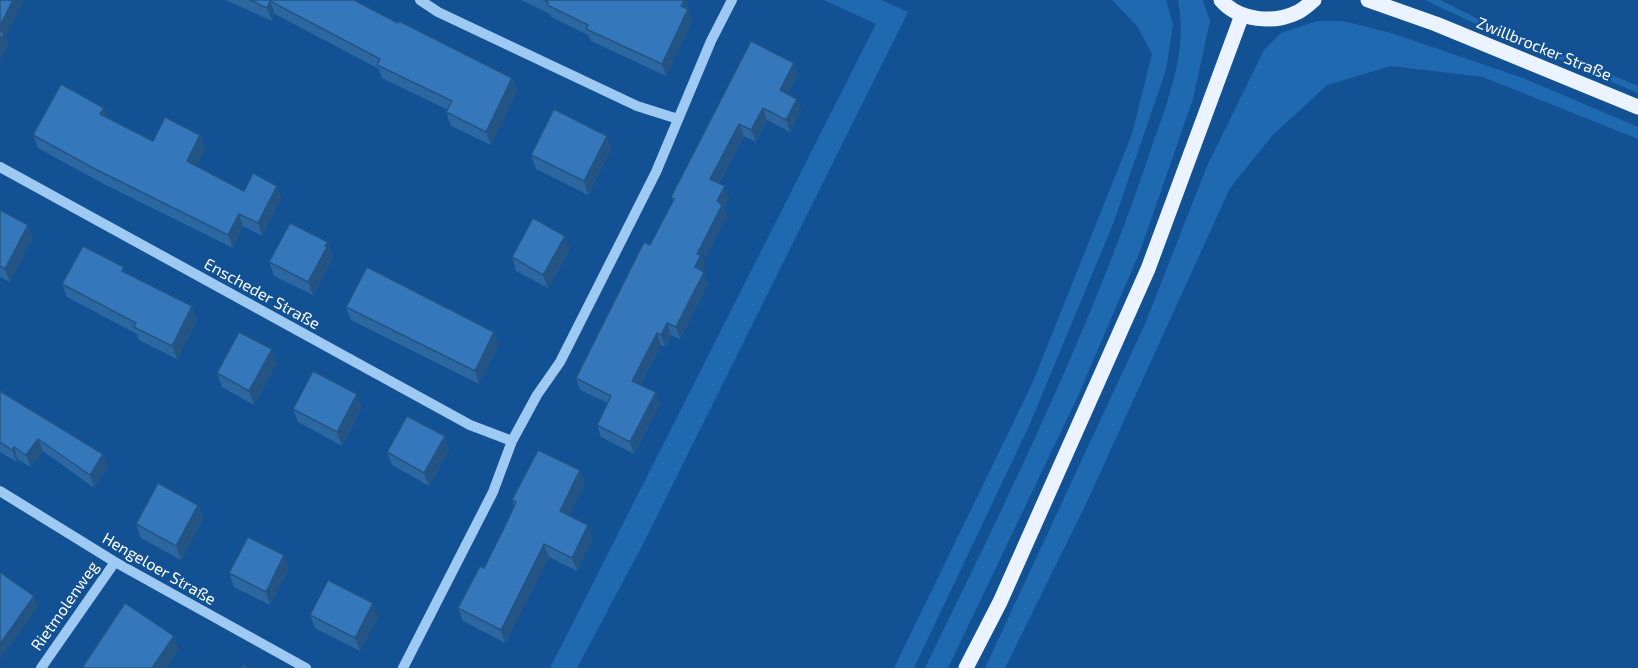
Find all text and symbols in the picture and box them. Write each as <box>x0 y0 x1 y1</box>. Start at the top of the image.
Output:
street label: Zwillbrocker Straße <box>1474 13 1614 85</box>
street label: Enscheder Straße <box>201 254 323 334</box>
street label: Hengeloer Straße <box>99 529 219 609</box>
street label: Rietmolenweg <box>27 558 103 654</box>

